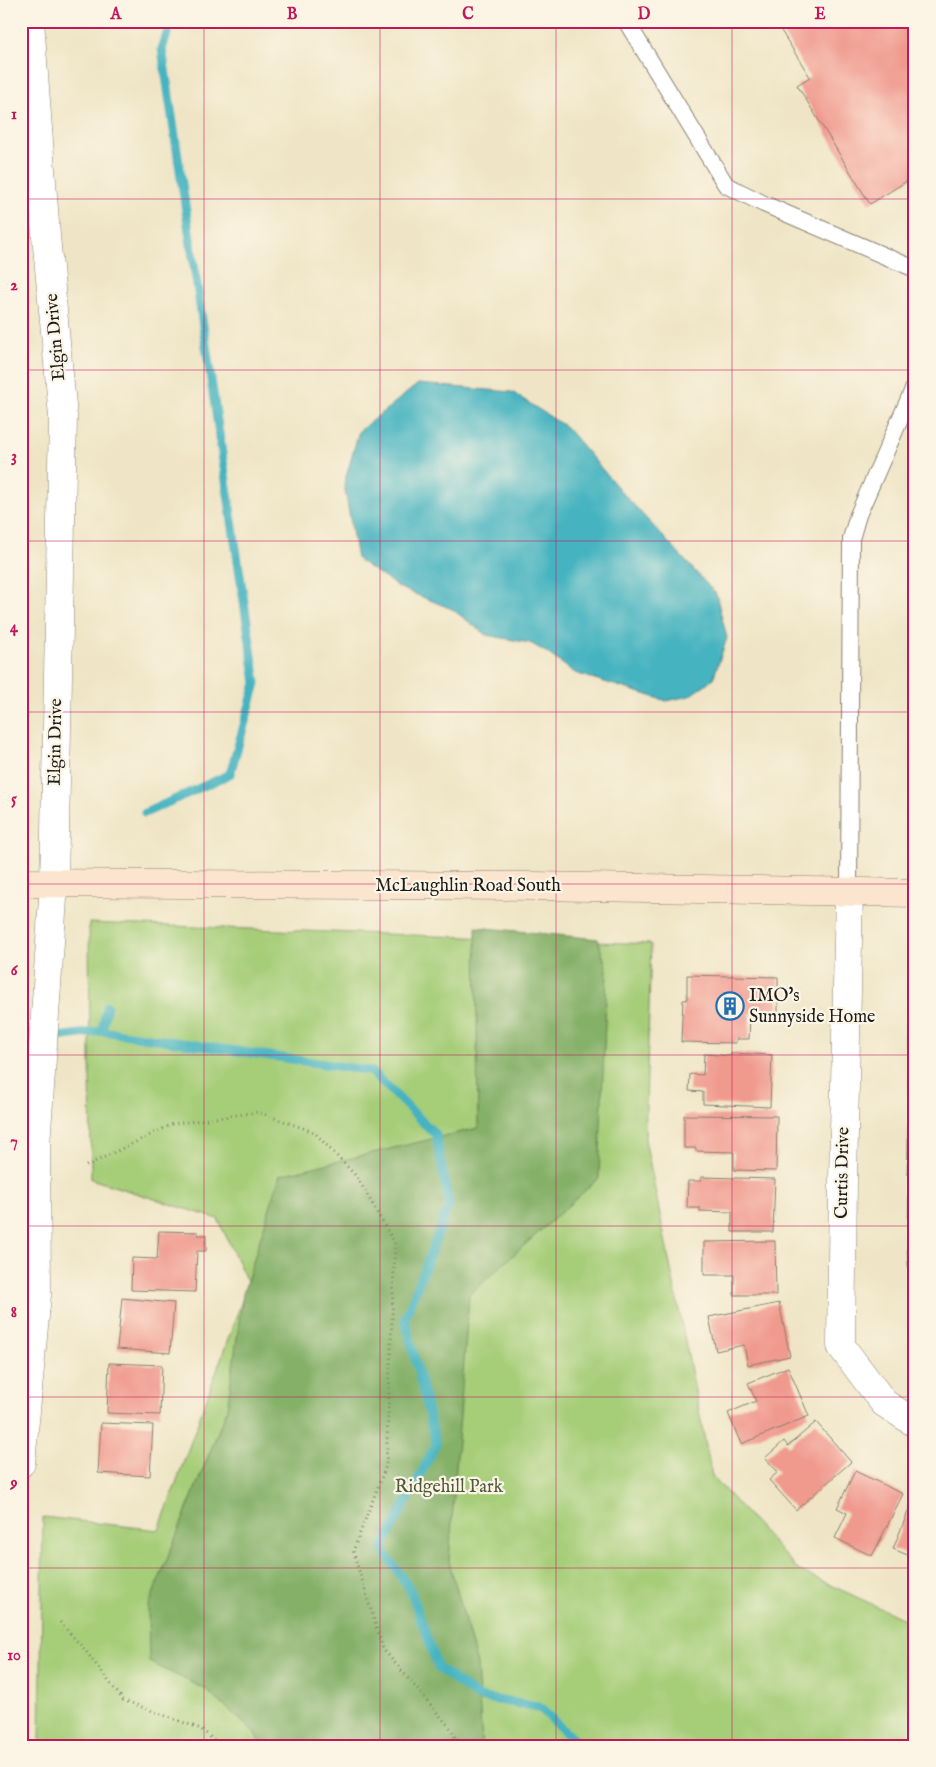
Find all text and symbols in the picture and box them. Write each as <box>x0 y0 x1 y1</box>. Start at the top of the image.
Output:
text: A <box>110 5 123 25</box>
text: B <box>287 5 298 25</box>
text: C <box>462 5 474 25</box>
text: D <box>638 5 651 25</box>
text: E <box>814 5 826 25</box>
text: 1 <box>11 105 17 125</box>
text: 2 <box>10 276 18 296</box>
street label: Elgin Drive <box>41 292 71 382</box>
text: 3 <box>11 447 17 467</box>
text: 4 <box>10 618 19 638</box>
street label: Elgin Drive <box>44 698 68 786</box>
text: 5 <box>11 790 17 810</box>
street label: McLaughlin Road South <box>375 875 561 898</box>
text: 6 <box>11 961 19 981</box>
place label: IMO's Sunnyside Home <box>749 985 875 1029</box>
building icon: IMO's Sunnyside Home <box>715 991 745 1021</box>
street label: Curtis Drive <box>831 1127 855 1219</box>
text: 7 <box>10 1132 18 1152</box>
text: 8 <box>11 1303 17 1323</box>
text: 9 <box>10 1474 18 1494</box>
park label: Ridgehill Park <box>395 1476 504 1499</box>
text: 10 <box>7 1646 21 1666</box>

